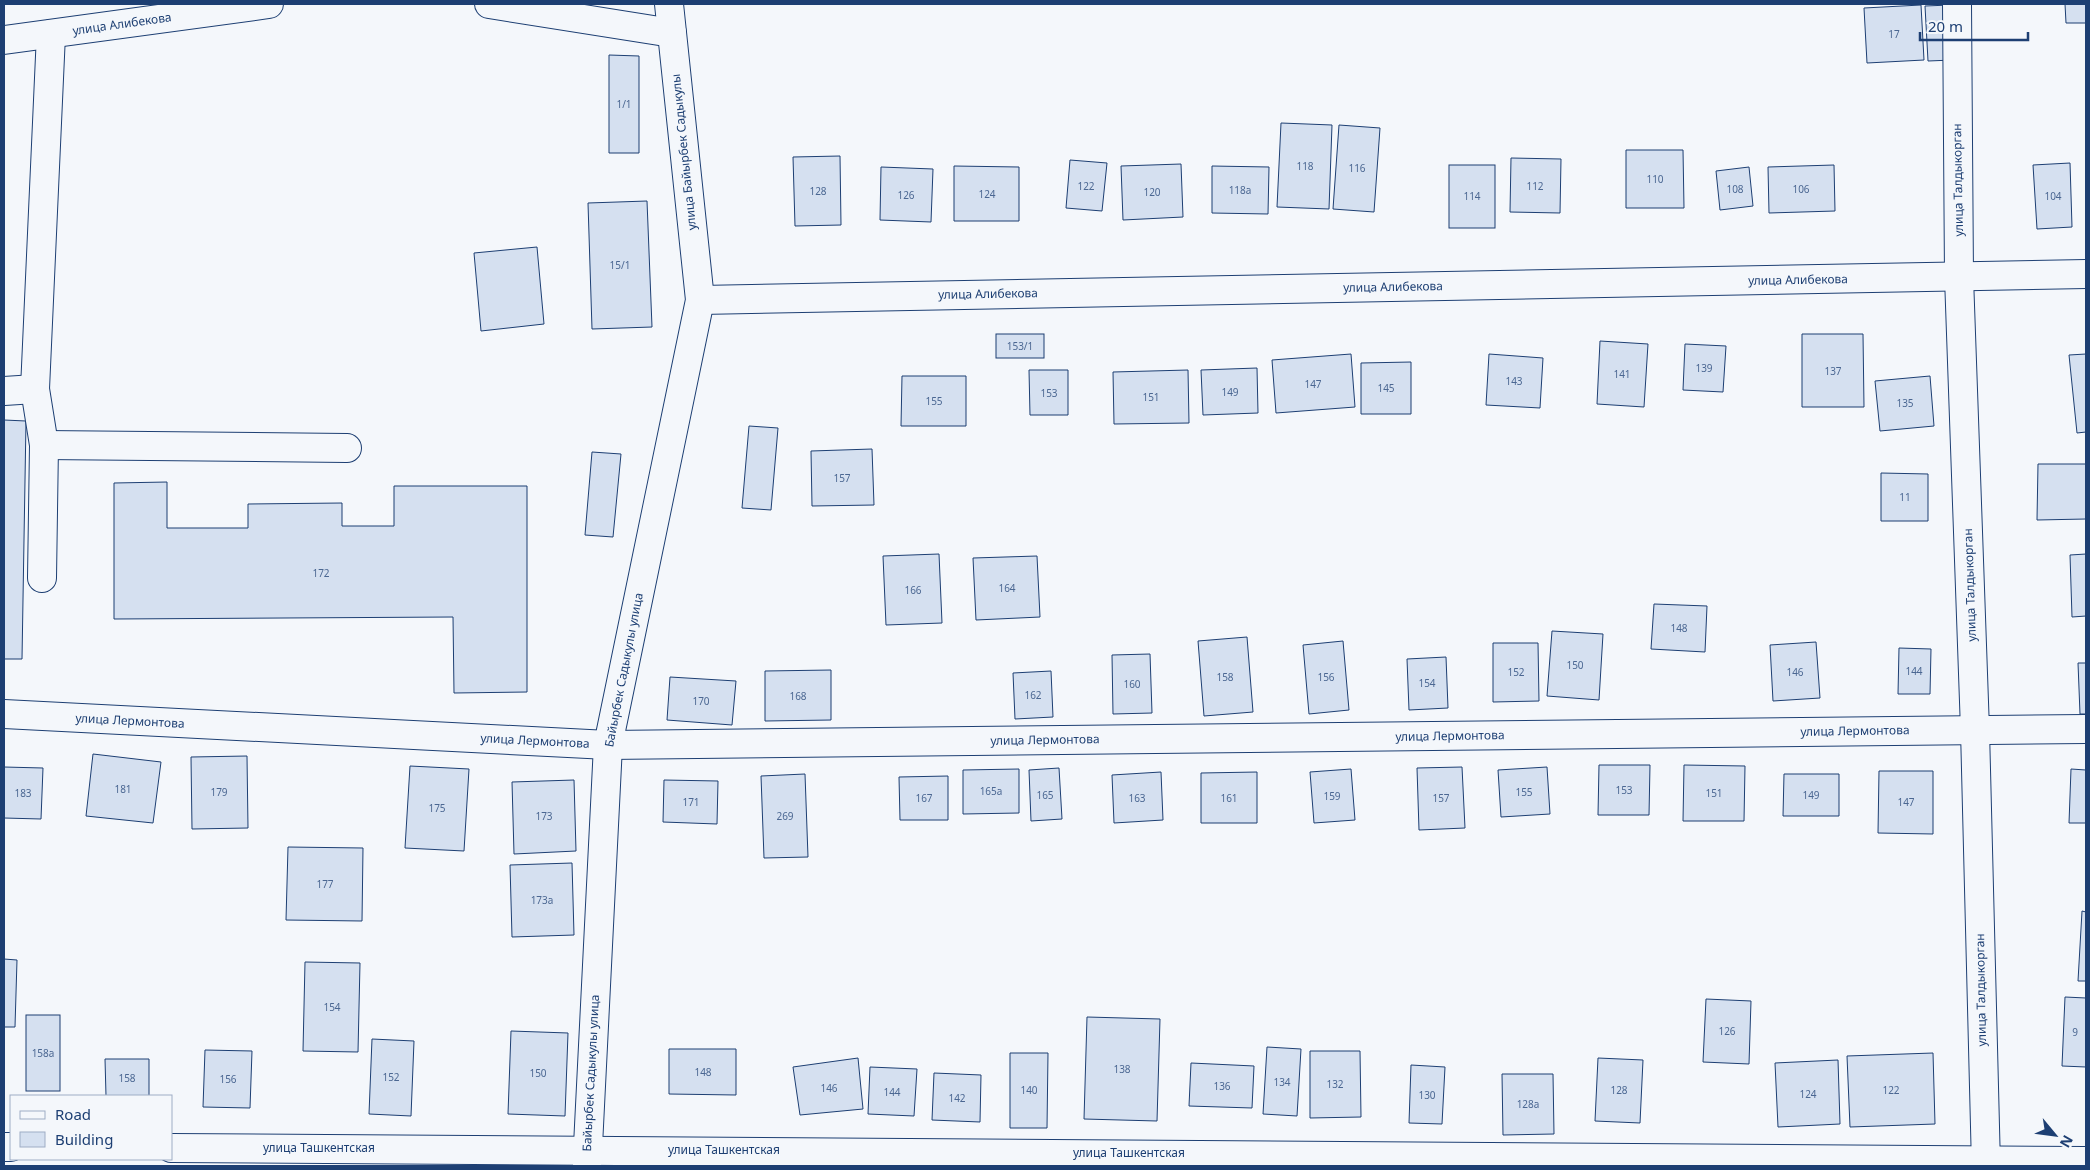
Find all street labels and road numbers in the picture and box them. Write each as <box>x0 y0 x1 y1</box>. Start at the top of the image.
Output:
street label: улица Алибекова <box>71 8 173 39</box>
street label: улица Байырбек Садыкулы <box>667 73 700 231</box>
street label: улица Талдыкорган <box>1948 123 1967 237</box>
street label: улица Алибекова <box>1748 270 1848 289</box>
street label: улица Алибекова <box>1343 277 1443 296</box>
street label: улица Алибекова <box>938 284 1038 303</box>
street label: улица Талдыкорган <box>1959 528 1980 642</box>
street label: Байырбек Садыкулы улица <box>600 591 647 749</box>
street label: улица Лермонтова <box>75 709 185 732</box>
street label: улица Лермонтова <box>1800 721 1910 740</box>
street label: улица Лермонтова <box>1395 726 1505 745</box>
street label: улица Лермонтова <box>480 729 590 752</box>
street label: улица Лермонтова <box>990 730 1100 749</box>
street label: улица Талдыкорган <box>1971 933 1990 1047</box>
street label: Байырбек Садыкулы улица <box>578 994 603 1152</box>
street label: улица Ташкентская <box>263 1139 375 1156</box>
street label: улица Ташкентская <box>668 1141 780 1158</box>
street label: улица Ташкентская <box>1073 1144 1185 1161</box>

